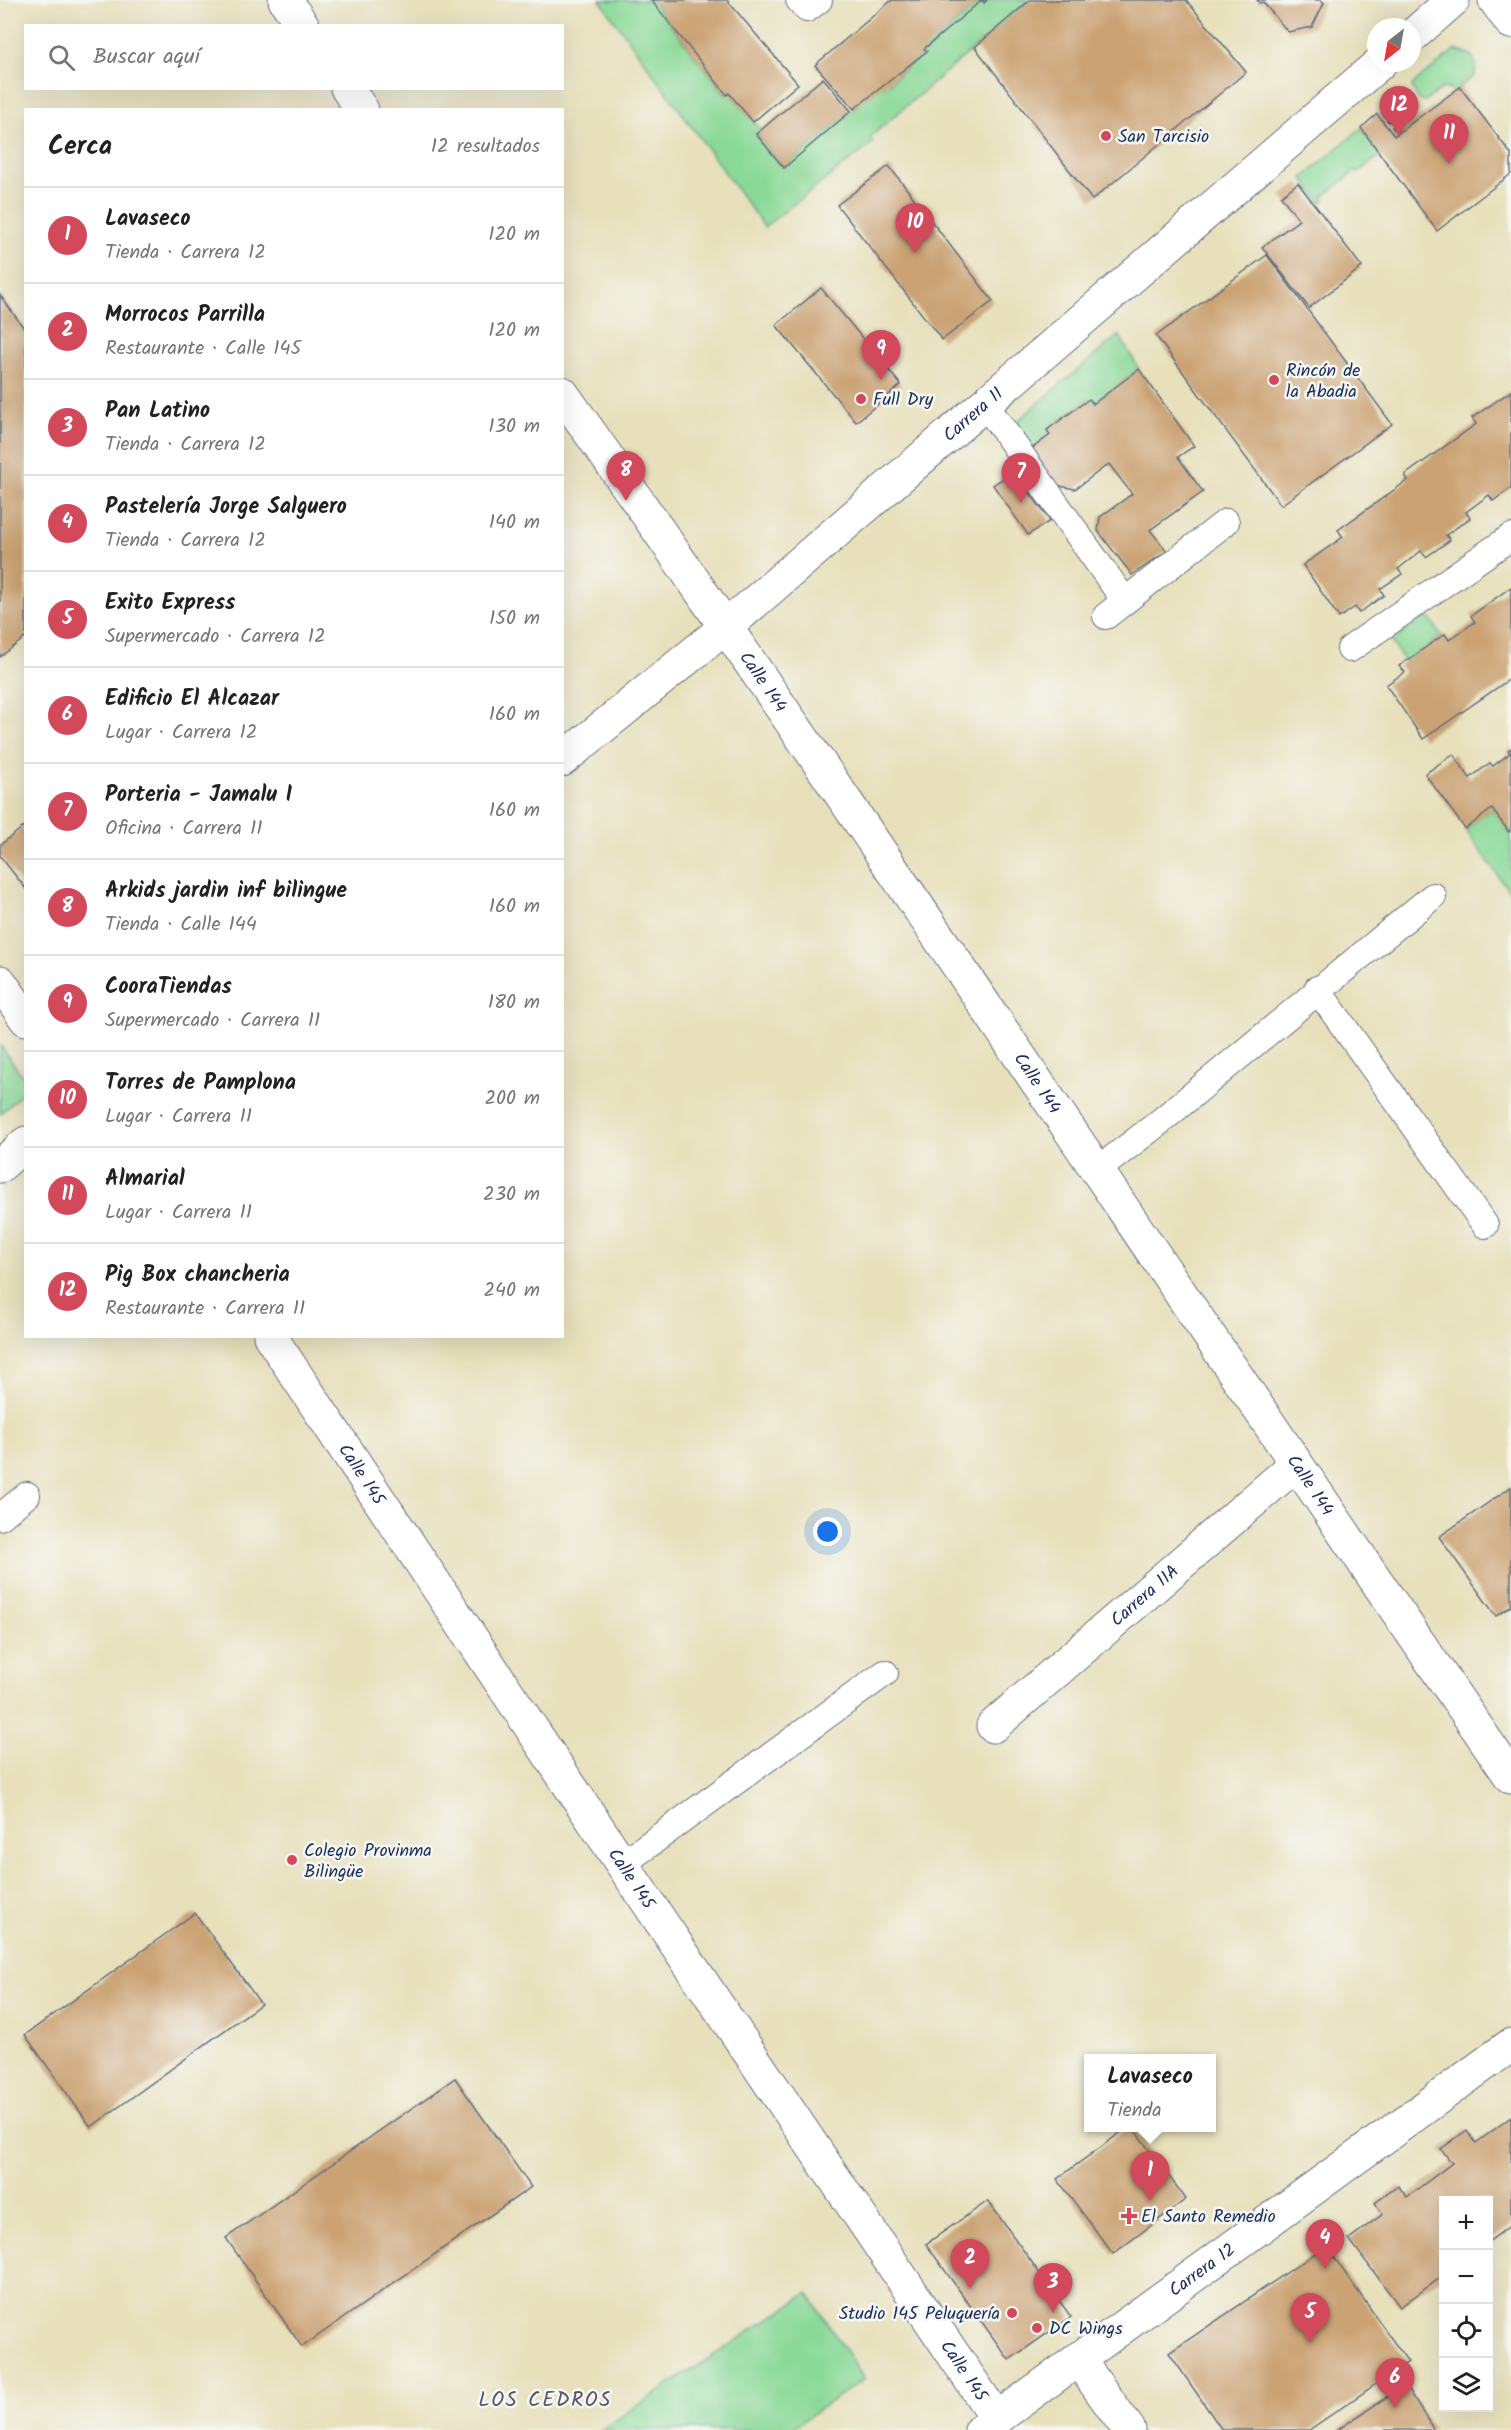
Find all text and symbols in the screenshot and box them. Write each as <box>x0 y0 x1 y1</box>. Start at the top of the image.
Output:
north arrow <box>1367 18 1421 72</box>
search box <box>24 24 564 90</box>
text: Buscar aquí <box>93 40 200 75</box>
icon: search <box>45 41 78 74</box>
pin: 12 <box>1380 86 1418 136</box>
pin: 11 <box>1430 114 1468 164</box>
place label: San Tarcisio <box>1118 123 1209 152</box>
text: Cerca <box>48 126 112 168</box>
marker: San Tarcisio <box>1099 129 1113 143</box>
text: 12 resultados <box>431 131 540 163</box>
text: Lavaseco <box>105 202 191 237</box>
pin: 10 <box>896 204 934 253</box>
text: 1 <box>64 219 71 251</box>
text: 120 m <box>488 219 540 251</box>
text: Tienda · Carrera 12 <box>105 237 266 269</box>
text: Morrocos Parrilla <box>105 298 265 333</box>
text: 2 <box>62 315 73 347</box>
text: 120 m <box>488 315 540 347</box>
pin: 9 <box>862 330 900 380</box>
text: Restaurante · Calle 145 <box>105 333 301 365</box>
place label: Rincón de la Abadia <box>1286 357 1360 407</box>
marker: Rincón de la Abadia <box>1267 373 1281 387</box>
street label: Carrera 11 <box>937 381 1011 450</box>
place label: Full Dry <box>873 386 934 415</box>
marker: Full Dry <box>854 392 868 406</box>
text: Pan Latino <box>105 394 210 429</box>
text: 3 <box>62 411 73 443</box>
text: 130 m <box>488 411 540 443</box>
text: Tienda · Carrera 12 <box>105 429 266 461</box>
pin: 8 <box>606 452 646 501</box>
pin: 7 <box>1002 454 1040 503</box>
text: Pastelería Jorge Salguero <box>105 490 347 525</box>
text: 4 <box>62 507 73 539</box>
text: 140 m <box>489 507 540 539</box>
text: Tienda · Carrera 12 <box>105 525 266 557</box>
text: Exito Express <box>105 586 235 621</box>
text: 5 <box>62 603 73 635</box>
text: 150 m <box>489 603 540 635</box>
text: Supermercado · Carrera 12 <box>105 621 326 653</box>
street label: Calle 144 <box>731 646 794 719</box>
text: Edificio El Alcazar <box>105 682 279 717</box>
text: 6 <box>62 699 73 731</box>
text: 160 m <box>489 699 540 731</box>
text: Lugar · Carrera 12 <box>105 717 257 749</box>
text: Porteria - Jamalu I <box>105 778 292 813</box>
text: 7 <box>63 795 72 827</box>
text: 160 m <box>489 795 540 827</box>
text: Oficina · Carrera 11 <box>105 813 262 845</box>
text: Arkids jardin inf bilingue <box>105 874 347 909</box>
text: 8 <box>62 891 73 923</box>
text: 160 m <box>489 891 540 923</box>
text: Tienda · Calle 144 <box>105 909 257 941</box>
text: CooraTiendas <box>105 970 232 1005</box>
text: 9 <box>62 987 73 1019</box>
text: 180 m <box>488 987 540 1019</box>
text: Supermercado · Carrera 11 <box>105 1005 320 1037</box>
street label: Calle 144 <box>1005 1047 1068 1120</box>
text: Torres de Pamplona <box>105 1066 296 1101</box>
text: 10 <box>59 1083 76 1115</box>
text: 200 m <box>484 1083 540 1115</box>
text: Lugar · Carrera 11 <box>105 1101 252 1133</box>
text: Almarial <box>105 1162 185 1197</box>
text: 11 <box>61 1179 74 1211</box>
text: 230 m <box>483 1179 540 1211</box>
text: Lugar · Carrera 11 <box>105 1197 252 1229</box>
text: Pig Box chancheria <box>105 1258 290 1293</box>
text: 12 <box>59 1275 76 1307</box>
text: 240 m <box>483 1275 540 1307</box>
text: Restaurante · Carrera 11 <box>105 1293 305 1325</box>
street label: Calle 145 <box>330 1438 393 1513</box>
street label: Calle 144 <box>1278 1449 1341 1522</box>
your location <box>813 1517 842 1546</box>
street label: Carrera 11A <box>1104 1558 1186 1635</box>
place label: Colegio Provinma Bilingüe <box>304 1837 432 1887</box>
street label: Calle 145 <box>599 1843 662 1917</box>
marker: Colegio Provinma Bilingüe <box>285 1853 299 1867</box>
popup <box>1084 2054 1216 2132</box>
text: Lavaseco <box>1107 2060 1193 2095</box>
text: Tienda <box>1107 2095 1162 2127</box>
pin: 1 <box>1130 2152 1170 2201</box>
map controls <box>1439 2196 1493 2412</box>
button: + <box>1439 2196 1493 2250</box>
place label: El Santo Remedio <box>1141 2203 1276 2232</box>
marker: El Santo Remedio <box>1122 2209 1136 2223</box>
pin: 4 <box>1306 2220 1344 2269</box>
street label: Carrera 12 <box>1163 2236 1242 2305</box>
pin: 2 <box>950 2240 990 2289</box>
button: − <box>1439 2250 1493 2304</box>
pin: 3 <box>1034 2264 1072 2313</box>
pin: 5 <box>1290 2294 1330 2343</box>
place label: Studio 145 Peluquería <box>839 2300 1000 2329</box>
button: locate <box>1439 2304 1493 2358</box>
marker: Studio 145 Peluquería <box>1005 2306 1019 2320</box>
place label: DC Wings <box>1049 2315 1123 2344</box>
marker: DC Wings <box>1030 2321 1044 2335</box>
street label: Calle 145 <box>932 2335 995 2409</box>
pin: 6 <box>1376 2358 1414 2408</box>
button: layers <box>1439 2358 1493 2412</box>
district label: LOS CEDROS <box>478 2384 612 2417</box>

